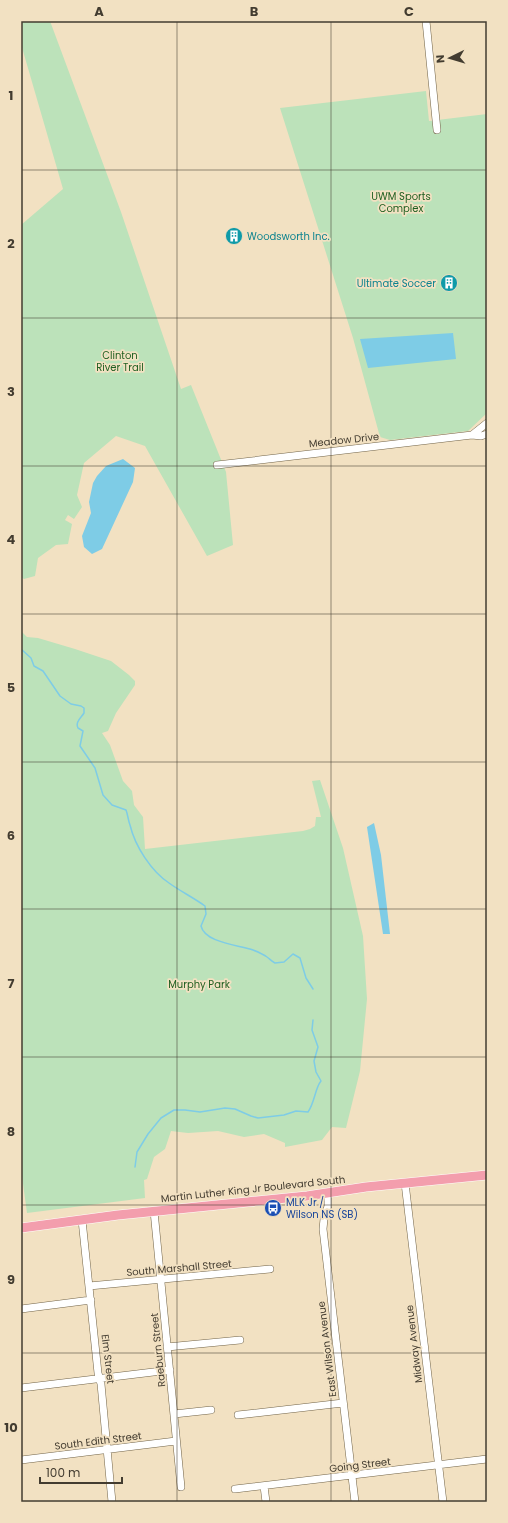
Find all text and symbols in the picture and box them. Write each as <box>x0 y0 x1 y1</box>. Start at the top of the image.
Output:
text: A <box>94 2 104 21</box>
text: B <box>250 2 259 21</box>
text: C <box>404 2 414 21</box>
north arrow <box>430 38 470 78</box>
text: N <box>432 54 448 64</box>
text: 1 <box>9 86 13 105</box>
park label: UWM Sports Complex <box>371 189 431 216</box>
building icon: Woodsworth Inc. <box>224 226 244 246</box>
place label: Woodsworth Inc. <box>247 229 330 244</box>
text: 2 <box>7 234 15 253</box>
building icon: Ultimate Soccer <box>439 273 459 293</box>
place label: Ultimate Soccer <box>357 276 436 291</box>
park label: Clinton River Trail <box>96 348 144 375</box>
text: 3 <box>7 382 15 401</box>
street label: Meadow Drive <box>308 429 380 451</box>
text: 4 <box>7 530 16 549</box>
text: 5 <box>7 678 15 697</box>
text: 6 <box>7 826 15 845</box>
text: 7 <box>8 974 15 993</box>
park label: Murphy Park <box>168 977 231 992</box>
text: 8 <box>7 1122 15 1141</box>
street label: Martin Luther King Jr Boulevard South <box>160 1172 346 1206</box>
place label: MLK Jr / Wilson NS (SB) <box>286 1195 358 1222</box>
bus stop icon: MLK Jr / Wilson NS (SB) <box>263 1198 283 1218</box>
street label: South Marshall Street <box>126 1256 233 1280</box>
text: 9 <box>7 1270 15 1289</box>
street label: East Wilson Avenue <box>314 1300 340 1398</box>
street label: Midway Avenue <box>402 1304 426 1384</box>
street label: Raeburn Street <box>147 1312 169 1388</box>
street label: Elm Street <box>98 1333 119 1385</box>
text: 10 <box>4 1418 18 1437</box>
street label: South Edith Street <box>54 1428 143 1454</box>
street label: Going Street <box>328 1454 392 1476</box>
scale bar <box>40 1459 122 1485</box>
text: 100 m <box>46 1464 80 1481</box>

